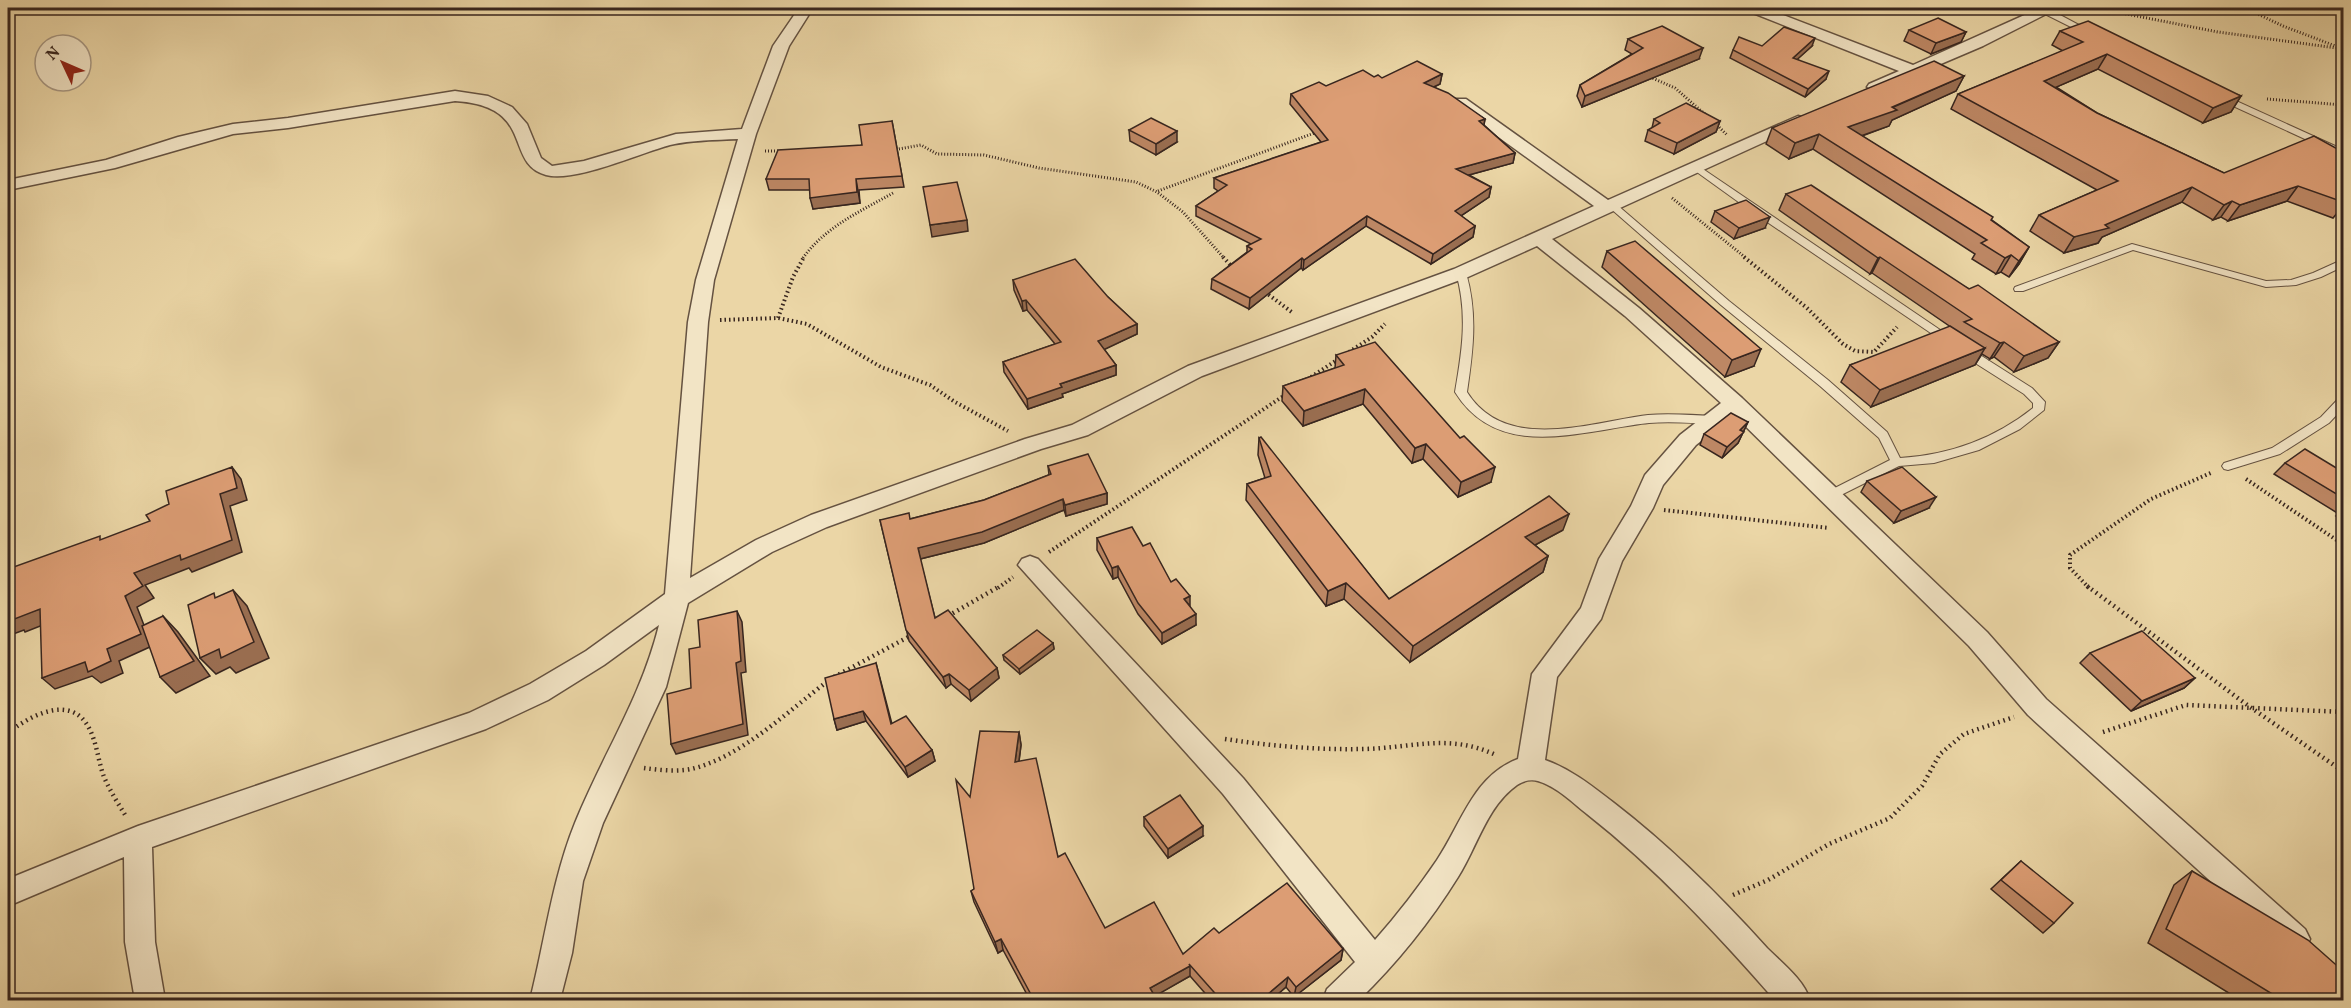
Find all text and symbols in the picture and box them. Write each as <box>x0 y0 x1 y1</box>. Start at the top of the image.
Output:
north arrow <box>33 33 93 93</box>
text: N <box>42 42 66 66</box>

